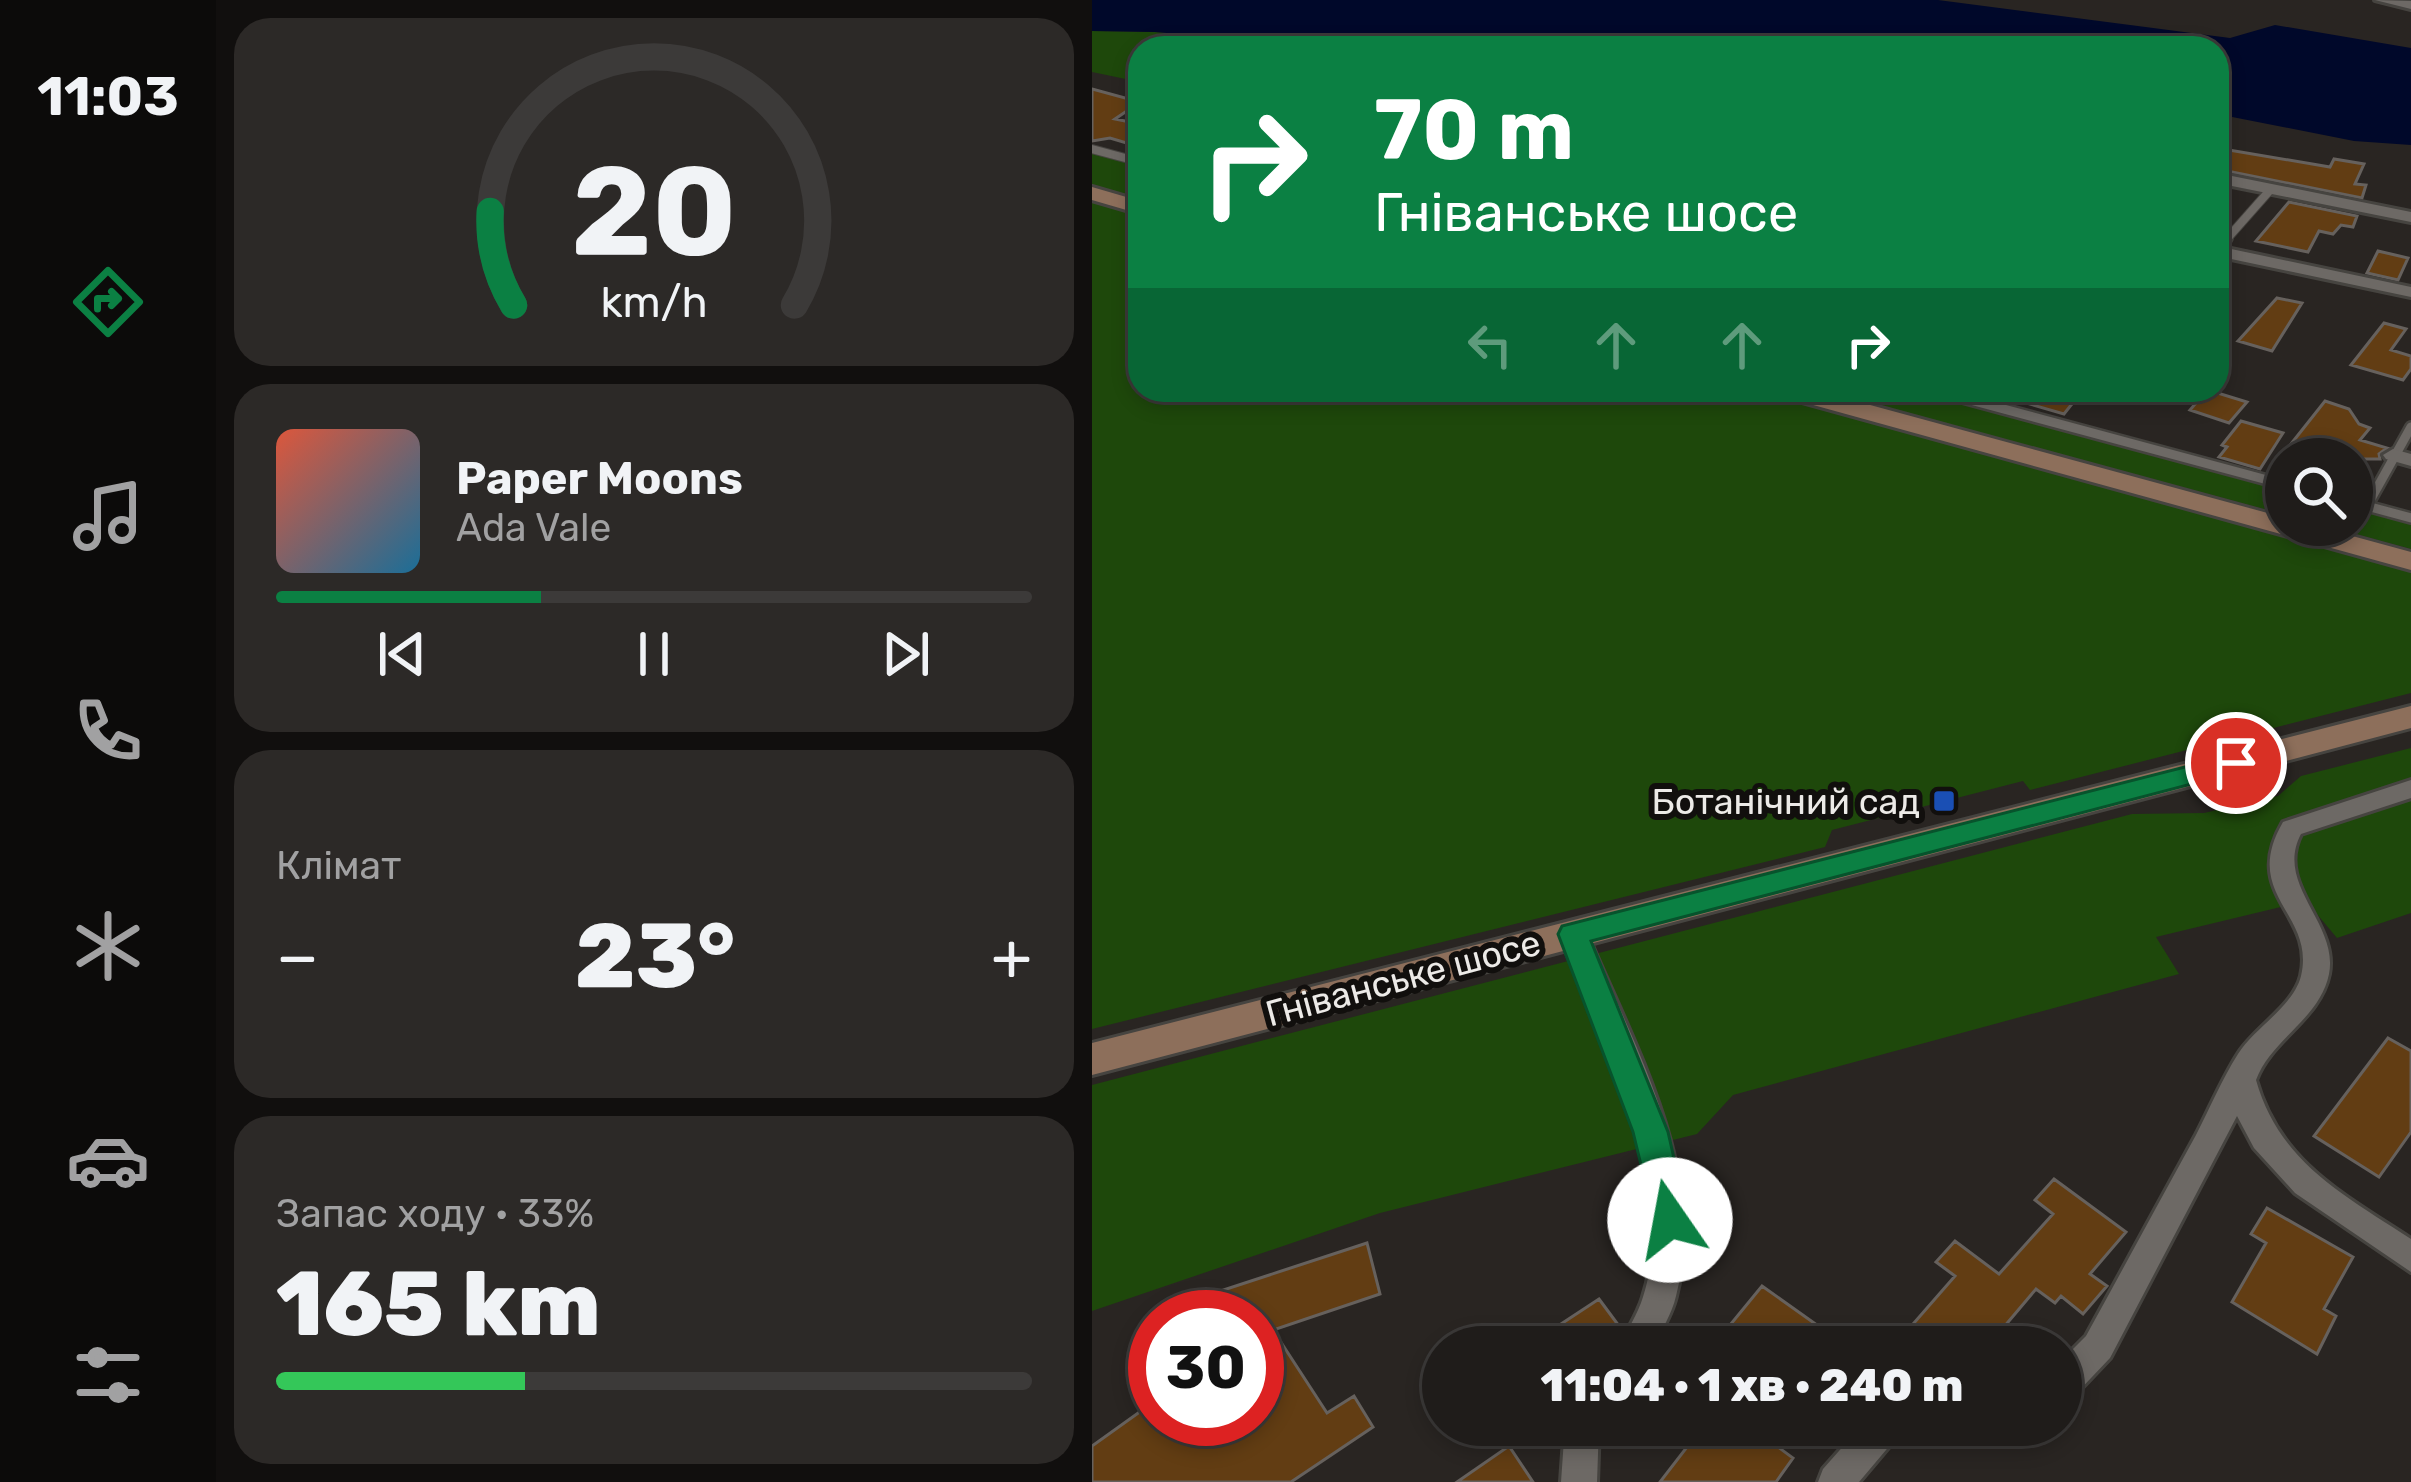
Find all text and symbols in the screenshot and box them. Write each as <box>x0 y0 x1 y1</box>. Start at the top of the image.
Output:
text: 11:03 <box>37 65 179 129</box>
text: 70 m <box>1374 80 1574 180</box>
icon: right <box>1176 84 1332 240</box>
text: 20 <box>571 137 737 285</box>
text: Гніванське шосе <box>1374 181 1798 245</box>
icon: directions <box>66 260 150 344</box>
text: km/h <box>600 277 708 328</box>
icon: left <box>1457 312 1523 378</box>
icon: ahead <box>1583 312 1649 378</box>
icon: ahead <box>1709 312 1775 378</box>
icon: right <box>1835 312 1901 378</box>
map controls <box>2265 438 2373 546</box>
button: search <box>2265 438 2373 546</box>
text: Paper Moons <box>456 452 743 505</box>
icon: music <box>66 474 150 558</box>
text: Ada Vale <box>456 505 611 551</box>
icon: previous <box>369 621 435 687</box>
icon: pause <box>621 621 687 687</box>
icon: next <box>873 621 939 687</box>
icon: phone <box>66 689 150 773</box>
pin <box>2185 712 2287 814</box>
icon: arrive <box>2203 730 2269 796</box>
place label: Ботанічний сад <box>1652 780 1920 823</box>
marker: Ботанічний сад <box>1931 788 1957 814</box>
text: Клімат <box>276 843 401 889</box>
text: 23° <box>575 903 735 1010</box>
icon: climate <box>66 904 150 988</box>
text: − <box>276 917 319 996</box>
text: + <box>991 917 1032 996</box>
street label: Гніванське шосе <box>1261 921 1545 1035</box>
icon: car <box>66 1118 150 1202</box>
position arrow <box>1607 1157 1733 1283</box>
text: Запас ходу · 33% <box>276 1191 594 1237</box>
text: 165 km <box>276 1251 601 1358</box>
speed limit sign: 30 <box>1128 1290 1284 1446</box>
icon: filters <box>66 1333 150 1417</box>
text: 11:04 · 1 хв · 240 m <box>1541 1359 1964 1412</box>

